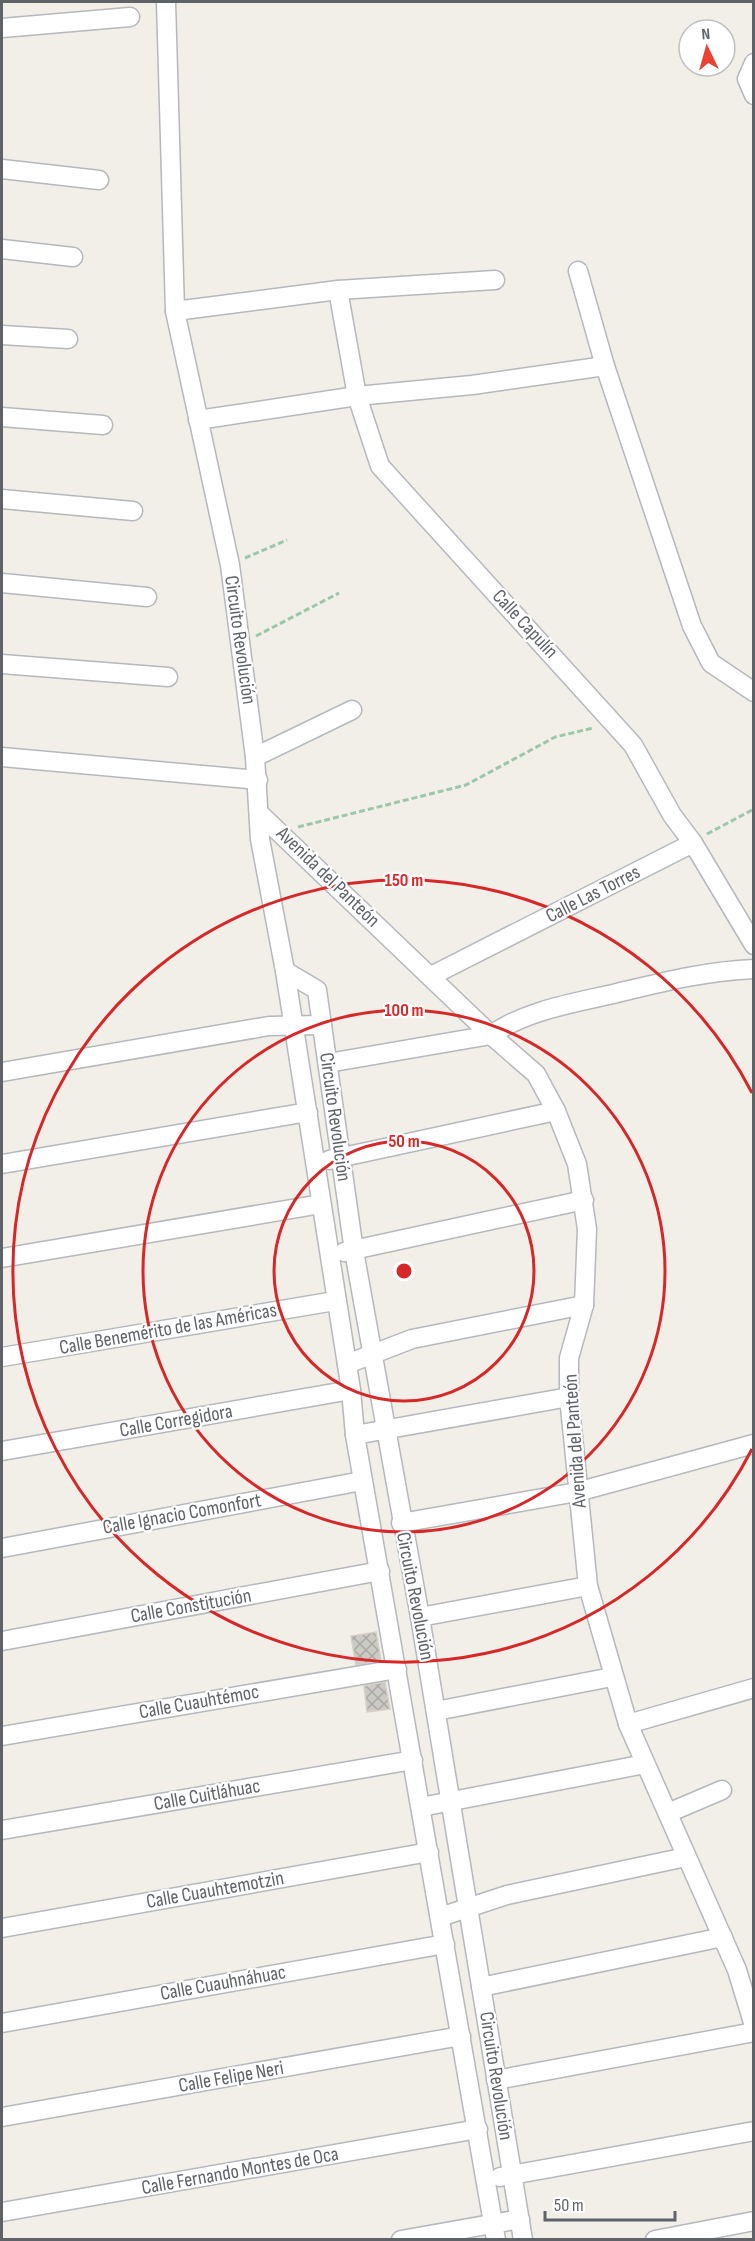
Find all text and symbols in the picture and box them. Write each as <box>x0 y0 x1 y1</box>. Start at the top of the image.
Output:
north arrow <box>677 18 737 78</box>
text: N <box>701 25 711 44</box>
street label: Circuito Revolución <box>219 574 261 706</box>
street label: Calle Capulín <box>487 585 563 663</box>
street label: Avenida del Panteón <box>271 821 385 932</box>
street label: Calle Las Torres <box>542 860 644 928</box>
text: 150 m <box>385 870 423 891</box>
text: 100 m <box>385 1000 424 1021</box>
street label: Circuito Revolución <box>314 1051 356 1183</box>
text: 50 m <box>388 1131 420 1152</box>
centre of rings <box>394 1261 414 1281</box>
street label: Calle Benemérito de las Américas <box>57 1298 279 1360</box>
street label: Avenida del Panteón <box>558 1373 592 1510</box>
street label: Calle Corregidora <box>118 1399 234 1443</box>
street label: Calle Ignacio Comonfort <box>101 1488 263 1540</box>
street label: Circuito Revolución <box>391 1530 439 1662</box>
street label: Calle Constitución <box>129 1584 253 1628</box>
street label: Calle Cuauhtémoc <box>137 1680 261 1724</box>
street label: Calle Cuitláhuac <box>152 1774 262 1816</box>
street label: Calle Cuauhtemotzin <box>144 1866 286 1914</box>
street label: Calle Cuauhnáhuac <box>158 1960 288 2006</box>
street label: Circuito Revolución <box>474 2010 518 2142</box>
street label: Calle Felipe Neri <box>177 2056 285 2098</box>
street label: Calle Fernando Montes de Oca <box>140 2142 340 2200</box>
scale bar <box>545 2184 676 2222</box>
text: 50 m <box>554 2195 584 2216</box>

